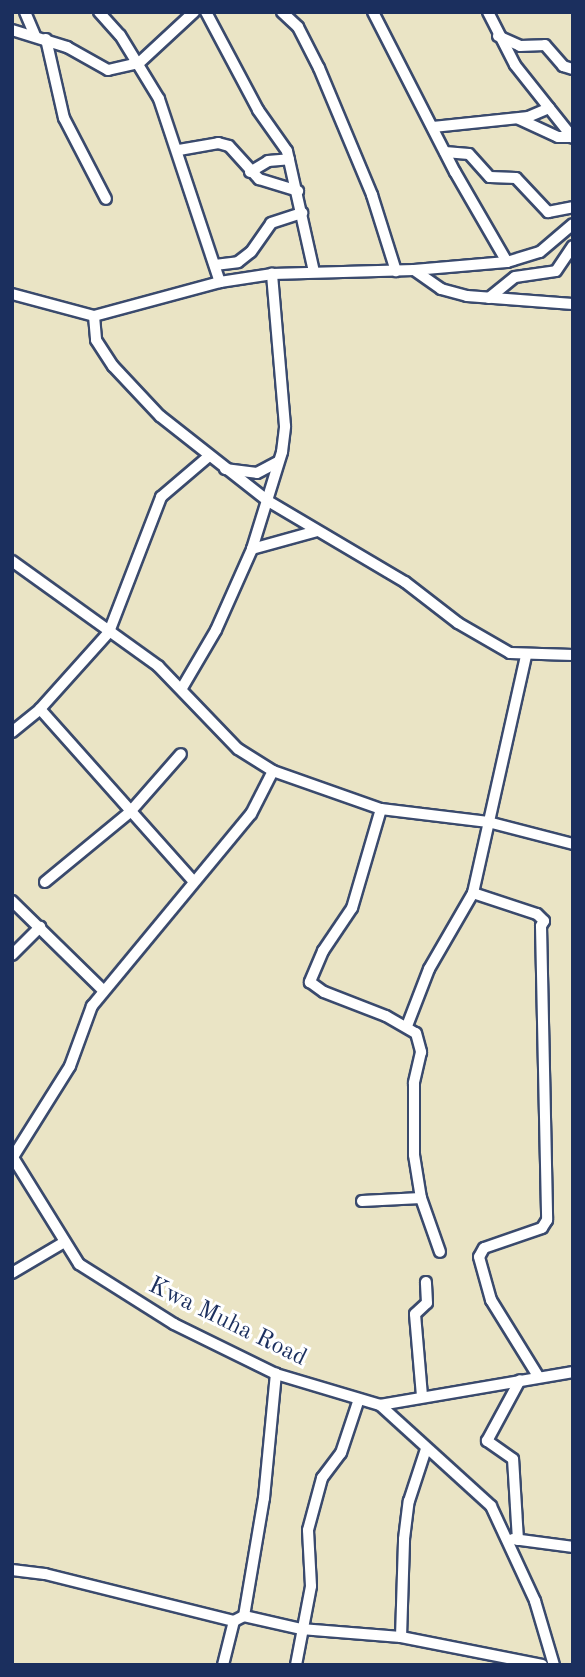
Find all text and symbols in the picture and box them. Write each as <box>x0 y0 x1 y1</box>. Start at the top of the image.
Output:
street label: Kwa Muha Road <box>143 1272 311 1374</box>

